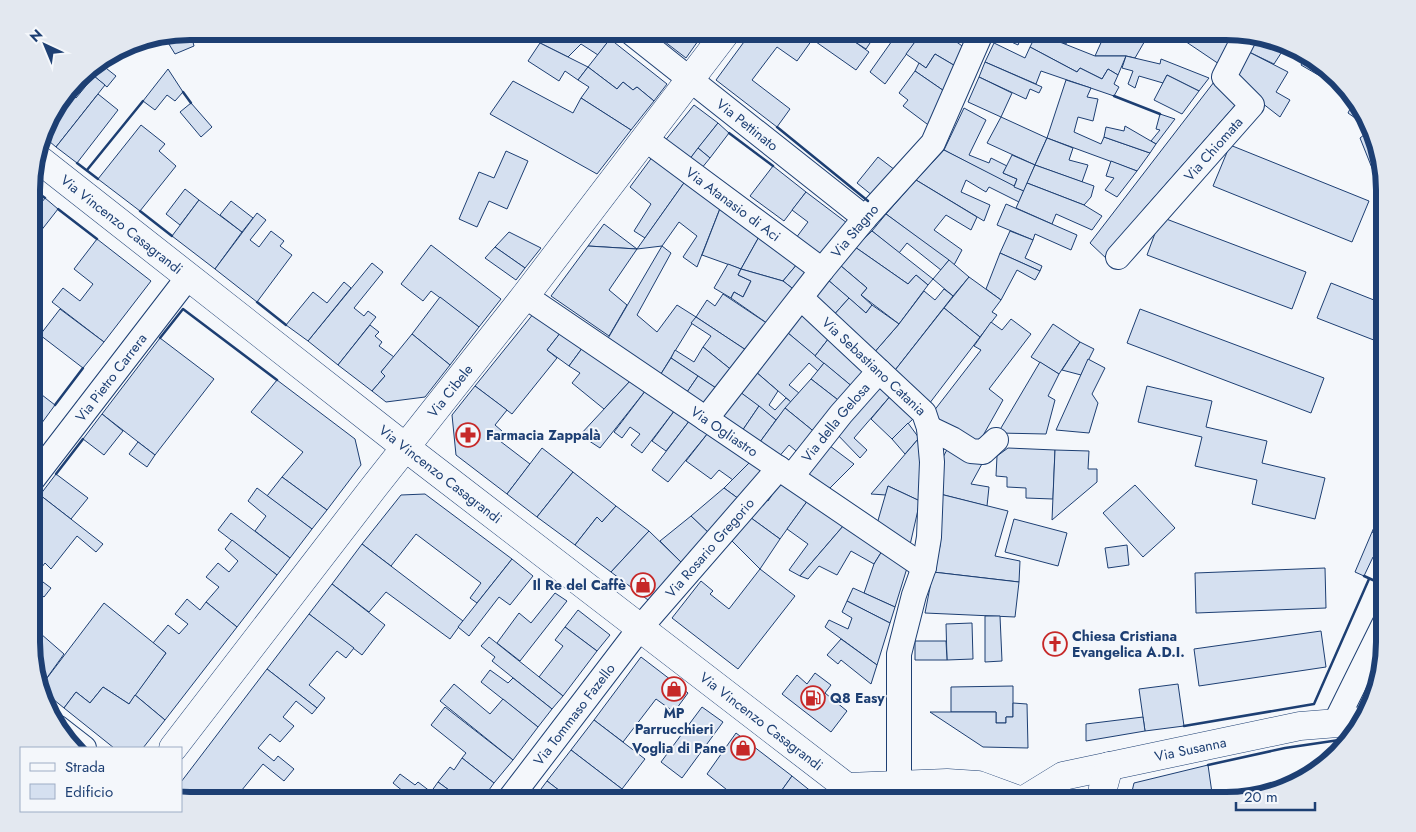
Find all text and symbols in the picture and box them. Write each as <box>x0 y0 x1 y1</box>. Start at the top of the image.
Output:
north arrow <box>20 20 70 70</box>
text: N <box>25 25 47 47</box>
street label: Via Pettinato <box>712 94 783 156</box>
street label: Via Chiomata <box>1179 112 1247 186</box>
street label: Via Atanasio di Aci <box>681 162 785 246</box>
street label: Via Vincenzo Casagrandi <box>56 170 187 279</box>
street label: Via Stagno <box>826 199 883 262</box>
street label: Via Sebastiano Catania <box>817 312 931 420</box>
street label: Via Pietro Carrera <box>71 329 151 426</box>
street label: Via Cibele <box>423 360 477 422</box>
street label: Via della Gelosa <box>797 378 874 466</box>
street label: Via Ogliastro <box>687 401 762 462</box>
street label: Via Vincenzo Casagrandi <box>375 420 506 528</box>
pharmacy icon: Farmacia Zappalà <box>455 422 481 448</box>
place label: Farmacia Zappalà <box>486 425 601 445</box>
street label: Via Rosario Gregorio <box>661 493 759 602</box>
shop icon: Il Re del Caffè <box>630 572 656 598</box>
place label: Il Re del Caffè <box>533 575 626 595</box>
place label: Chiesa Cristiana Evangelica A.D.I. <box>1072 626 1185 662</box>
church icon: Chiesa Cristiana Evangelica A.D.I. <box>1042 631 1068 657</box>
street label: Via Tommaso Fazello <box>529 659 620 770</box>
street label: Via Vincenzo Casagrandi <box>696 667 827 775</box>
shop icon: MP Parrucchieri <box>661 676 687 702</box>
fuel station icon: Q8 Easy <box>800 685 826 711</box>
place label: Q8 Easy <box>830 688 885 708</box>
place label: MP Parrucchieri <box>635 703 713 739</box>
street label: Via Susanna <box>1153 732 1228 766</box>
shop icon: Voglia di Pane <box>730 735 756 761</box>
place label: Voglia di Pane <box>631 738 726 758</box>
legend <box>20 747 182 812</box>
text: Strada <box>65 756 105 778</box>
scale bar <box>1236 780 1315 812</box>
text: Edificio <box>65 781 113 803</box>
text: 20 m <box>1244 786 1278 808</box>

